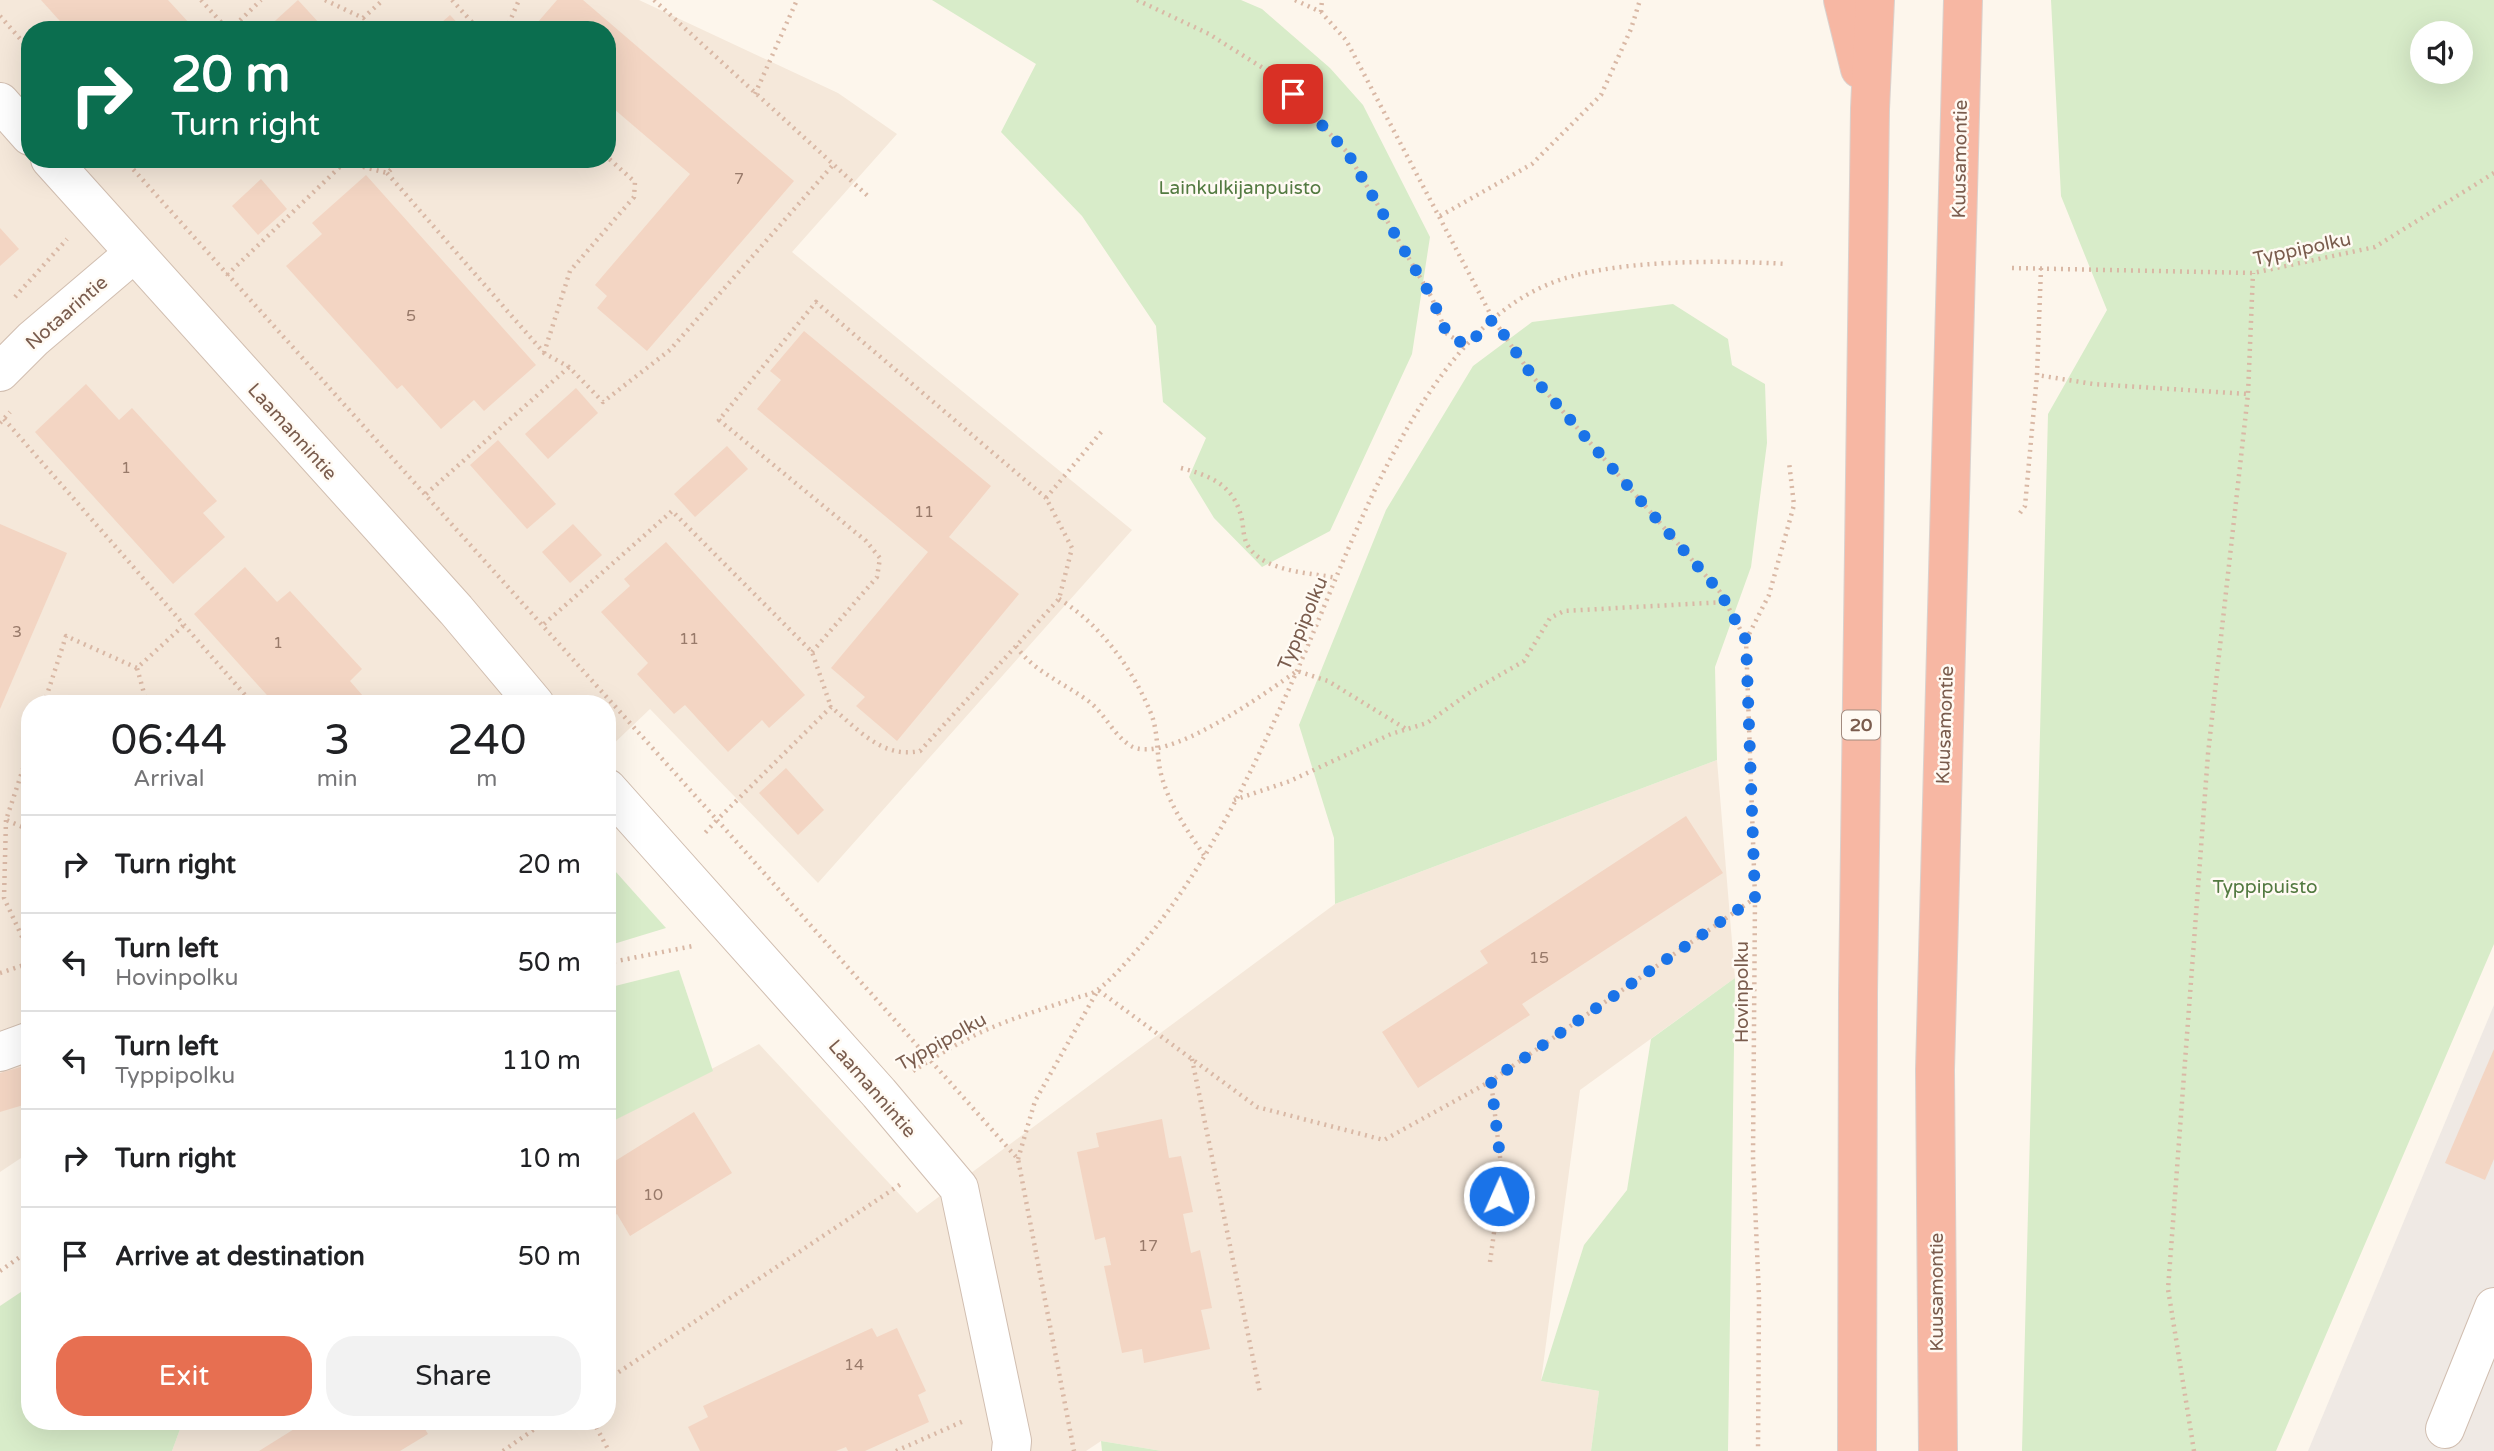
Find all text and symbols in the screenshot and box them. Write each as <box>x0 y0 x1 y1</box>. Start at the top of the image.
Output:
map controls <box>2410 21 2473 84</box>
button: sound <box>2410 21 2473 84</box>
text: 20 m <box>171 46 290 105</box>
icon: right <box>56 49 147 140</box>
pin <box>1263 64 1323 124</box>
icon: arrive <box>1274 75 1312 113</box>
street label: Kuusamontie <box>1948 99 1972 219</box>
text: Turn right <box>171 106 320 144</box>
house number: 7 <box>734 169 744 189</box>
park label: Lainkulkijanpuisto <box>1159 177 1321 199</box>
street label: Typpipolku <box>2251 228 2353 270</box>
street label: Notaarintie <box>21 271 112 354</box>
house number: 5 <box>406 306 416 326</box>
street label: Laamannintie <box>243 379 341 485</box>
house number: 1 <box>121 458 131 478</box>
house number: 11 <box>914 502 934 522</box>
street label: Typpipolku <box>1273 573 1332 673</box>
house number: 3 <box>12 622 22 642</box>
house number: 11 <box>679 629 699 649</box>
house number: 1 <box>273 633 283 653</box>
street label: Kuusamontie <box>1932 665 1958 785</box>
road number: 20 <box>1842 710 1880 740</box>
text: 06:44 <box>111 715 227 766</box>
text: 3 <box>324 715 350 766</box>
text: 240 <box>447 715 526 766</box>
text: Arrival <box>133 765 204 793</box>
text: min <box>317 765 358 793</box>
text: m <box>476 765 497 793</box>
icon: right <box>56 845 94 883</box>
text: Turn right <box>115 849 236 880</box>
text: 20 m <box>518 849 581 880</box>
park label: Typpipuisto <box>2212 876 2318 898</box>
text: Turn left <box>115 933 218 964</box>
street label: Hovinpolku <box>1731 941 1753 1043</box>
icon: left <box>56 943 94 981</box>
text: 50 m <box>518 947 581 978</box>
house number: 15 <box>1529 948 1549 968</box>
text: Hovinpolku <box>115 964 239 992</box>
street label: Typpipolku <box>893 1008 990 1076</box>
text: Turn left <box>115 1031 218 1062</box>
street label: Laamannintie <box>824 1035 921 1142</box>
icon: left <box>56 1041 94 1079</box>
text: 110 m <box>501 1045 581 1076</box>
text: Typpipolku <box>115 1062 235 1090</box>
icon: right <box>56 1139 94 1177</box>
text: Turn right <box>115 1143 236 1174</box>
text: 10 m <box>518 1143 581 1174</box>
position arrow <box>1462 1159 1536 1233</box>
house number: 10 <box>643 1185 663 1205</box>
street label: Kuusamontie <box>1926 1233 1948 1351</box>
house number: 17 <box>1138 1236 1158 1256</box>
icon: arrive <box>56 1237 94 1275</box>
text: Arrive at destination <box>115 1241 365 1272</box>
text: 50 m <box>518 1241 581 1272</box>
button: Exit <box>56 1336 312 1416</box>
button: Share <box>326 1336 581 1416</box>
house number: 14 <box>844 1355 864 1375</box>

